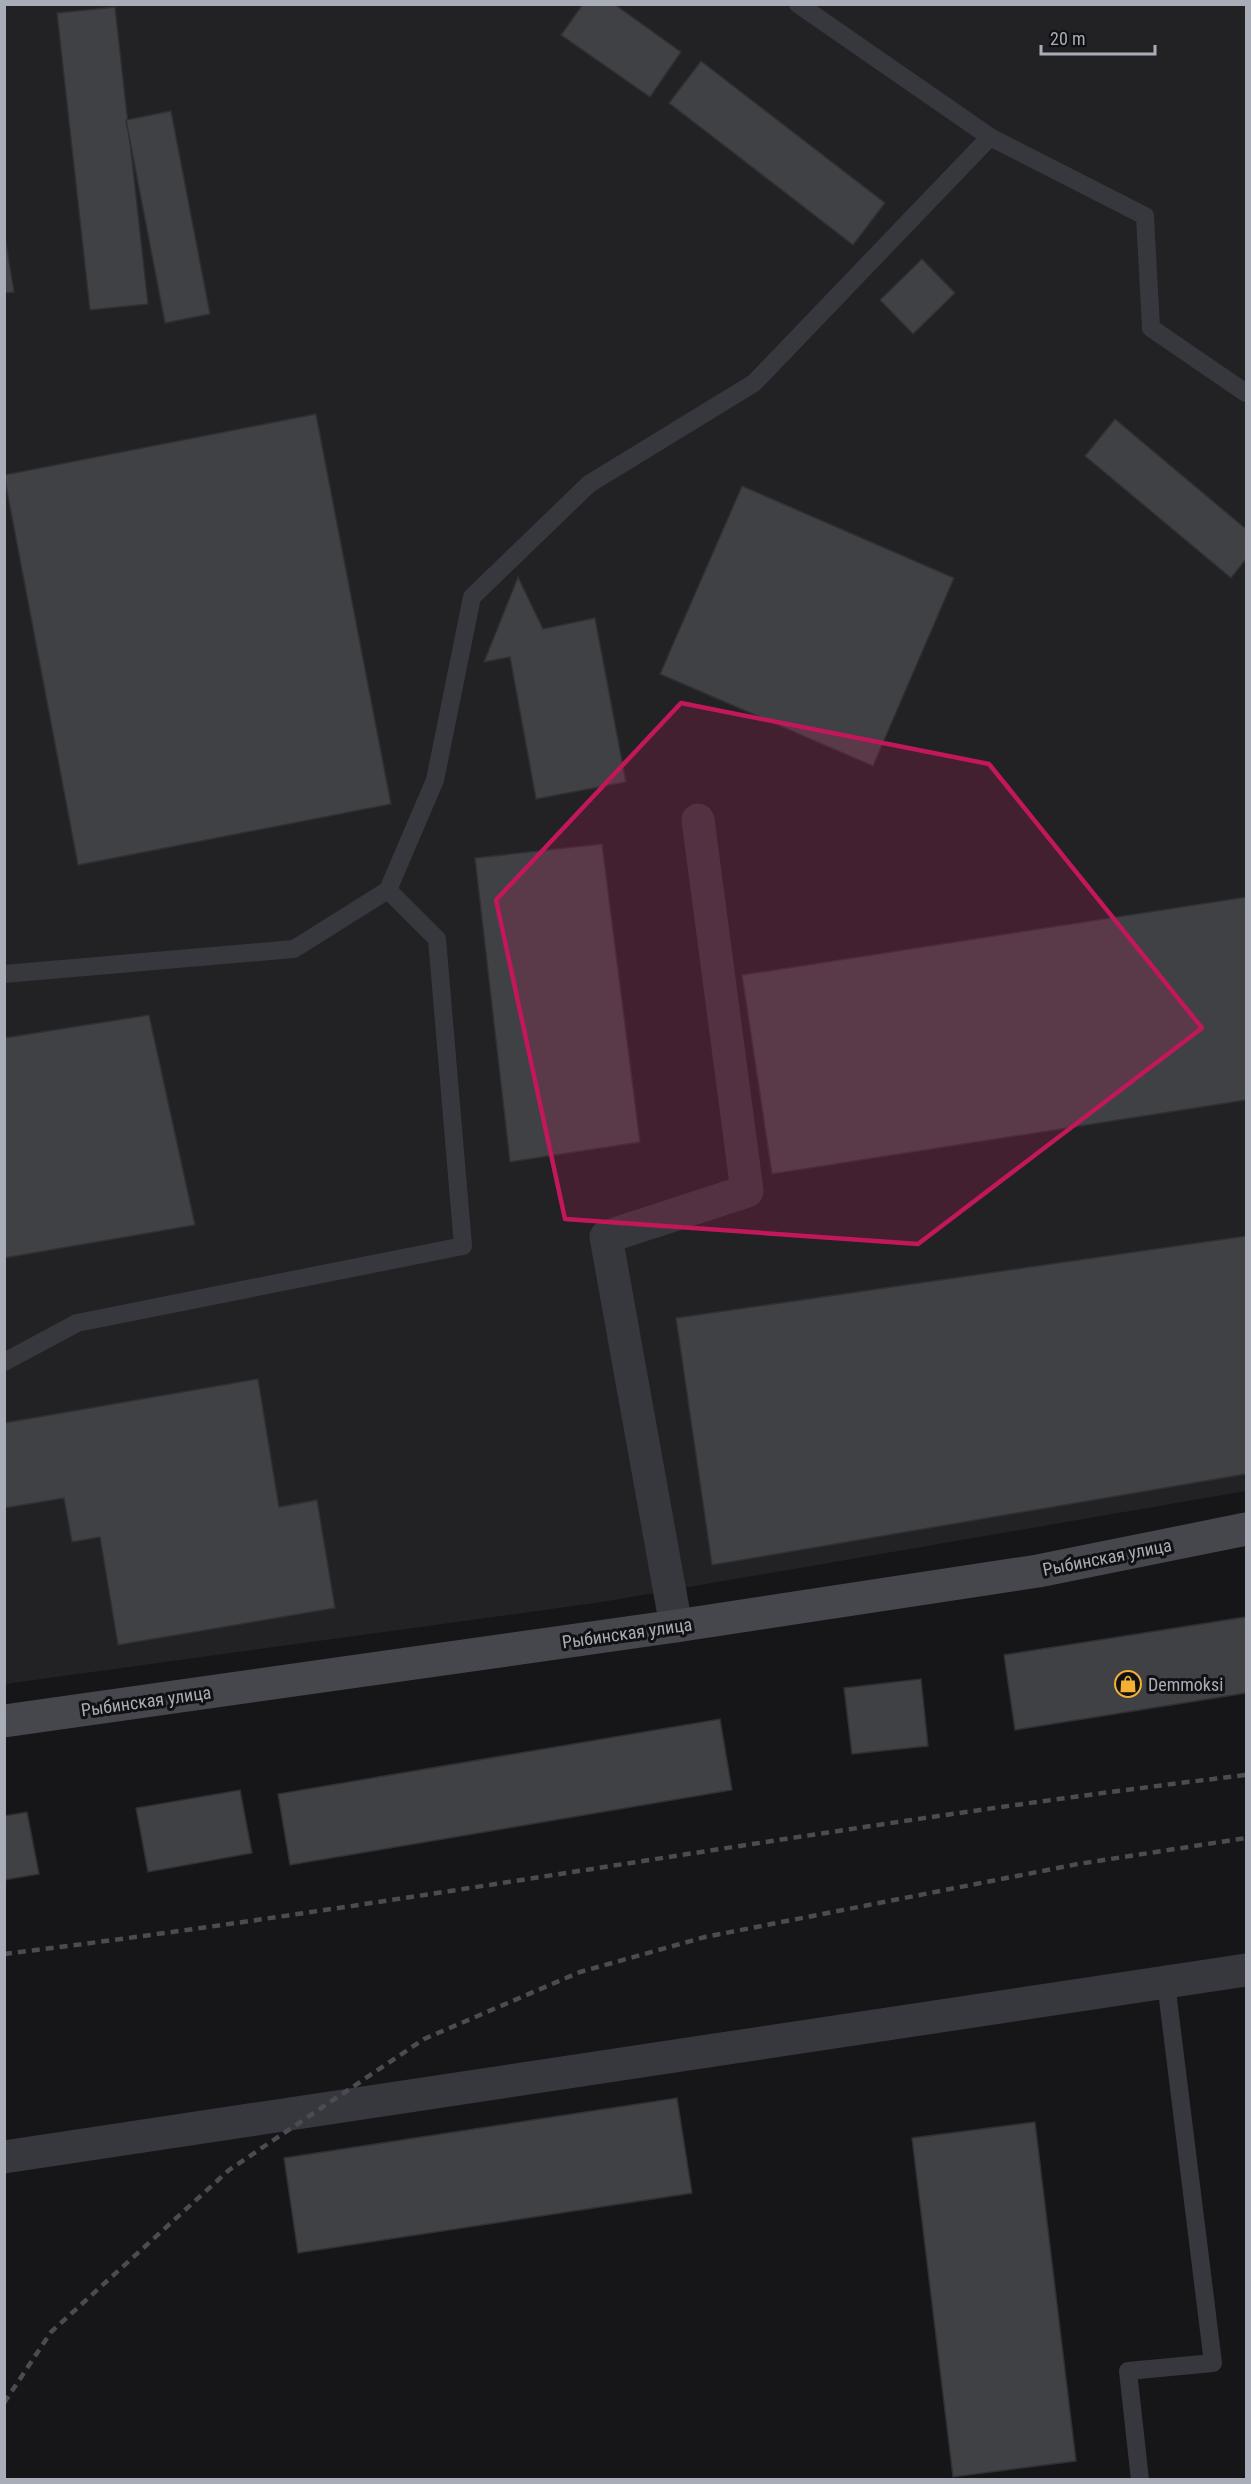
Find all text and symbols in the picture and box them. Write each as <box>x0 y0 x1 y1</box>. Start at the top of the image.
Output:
scale bar <box>1041 18 1155 56</box>
text: 20 m <box>1050 28 1085 49</box>
street label: Рыбинская улица <box>1041 1534 1173 1580</box>
street label: Рыбинская улица <box>561 1613 693 1653</box>
shop icon: Demmoksi <box>1113 1669 1143 1699</box>
place label: Demmoksi <box>1148 1674 1223 1695</box>
street label: Рыбинская улица <box>80 1681 212 1721</box>

